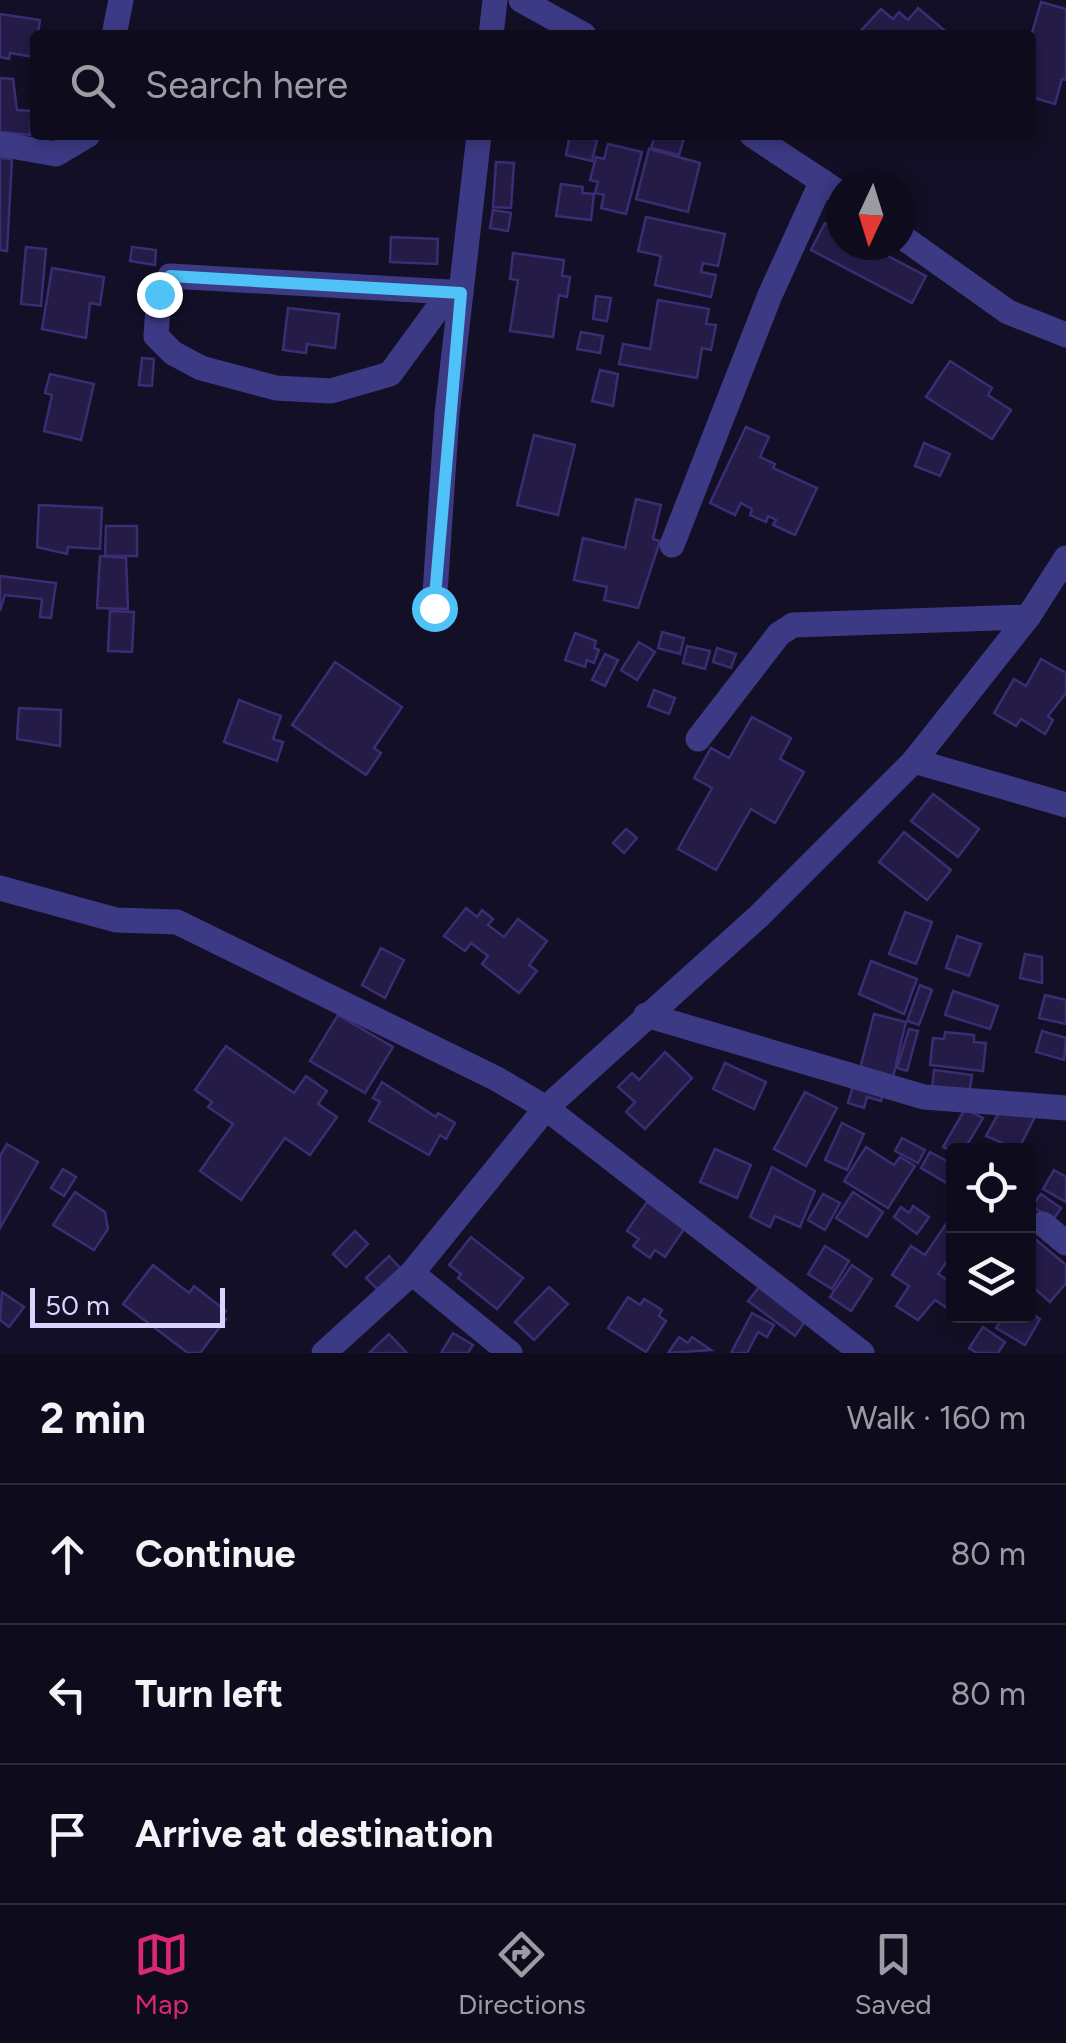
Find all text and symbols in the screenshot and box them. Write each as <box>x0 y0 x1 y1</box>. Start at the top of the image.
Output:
search box <box>30 30 1036 140</box>
icon: search <box>65 58 120 113</box>
text: Search here <box>145 62 348 108</box>
north arrow <box>826 170 916 260</box>
route end <box>137 272 183 318</box>
route start <box>412 586 458 632</box>
map controls <box>946 1143 1036 1323</box>
button: locate <box>946 1143 1036 1233</box>
button: layers <box>946 1233 1036 1323</box>
scale bar <box>30 1283 225 1328</box>
text: 50 m <box>45 1288 110 1322</box>
text: 2 min <box>40 1393 146 1444</box>
text: Walk · 160 m <box>847 1399 1026 1437</box>
icon: ahead <box>40 1527 95 1582</box>
text: Continue <box>135 1531 296 1577</box>
text: 80 m <box>951 1535 1026 1573</box>
icon: left <box>40 1667 95 1722</box>
text: Turn left <box>135 1671 283 1717</box>
text: 80 m <box>951 1675 1026 1713</box>
icon: arrive <box>40 1807 95 1862</box>
text: Arrive at destination <box>135 1811 493 1857</box>
tab: Map <box>134 1927 189 2021</box>
tab: Directions <box>458 1927 586 2021</box>
tab: Saved <box>854 1927 932 2021</box>

